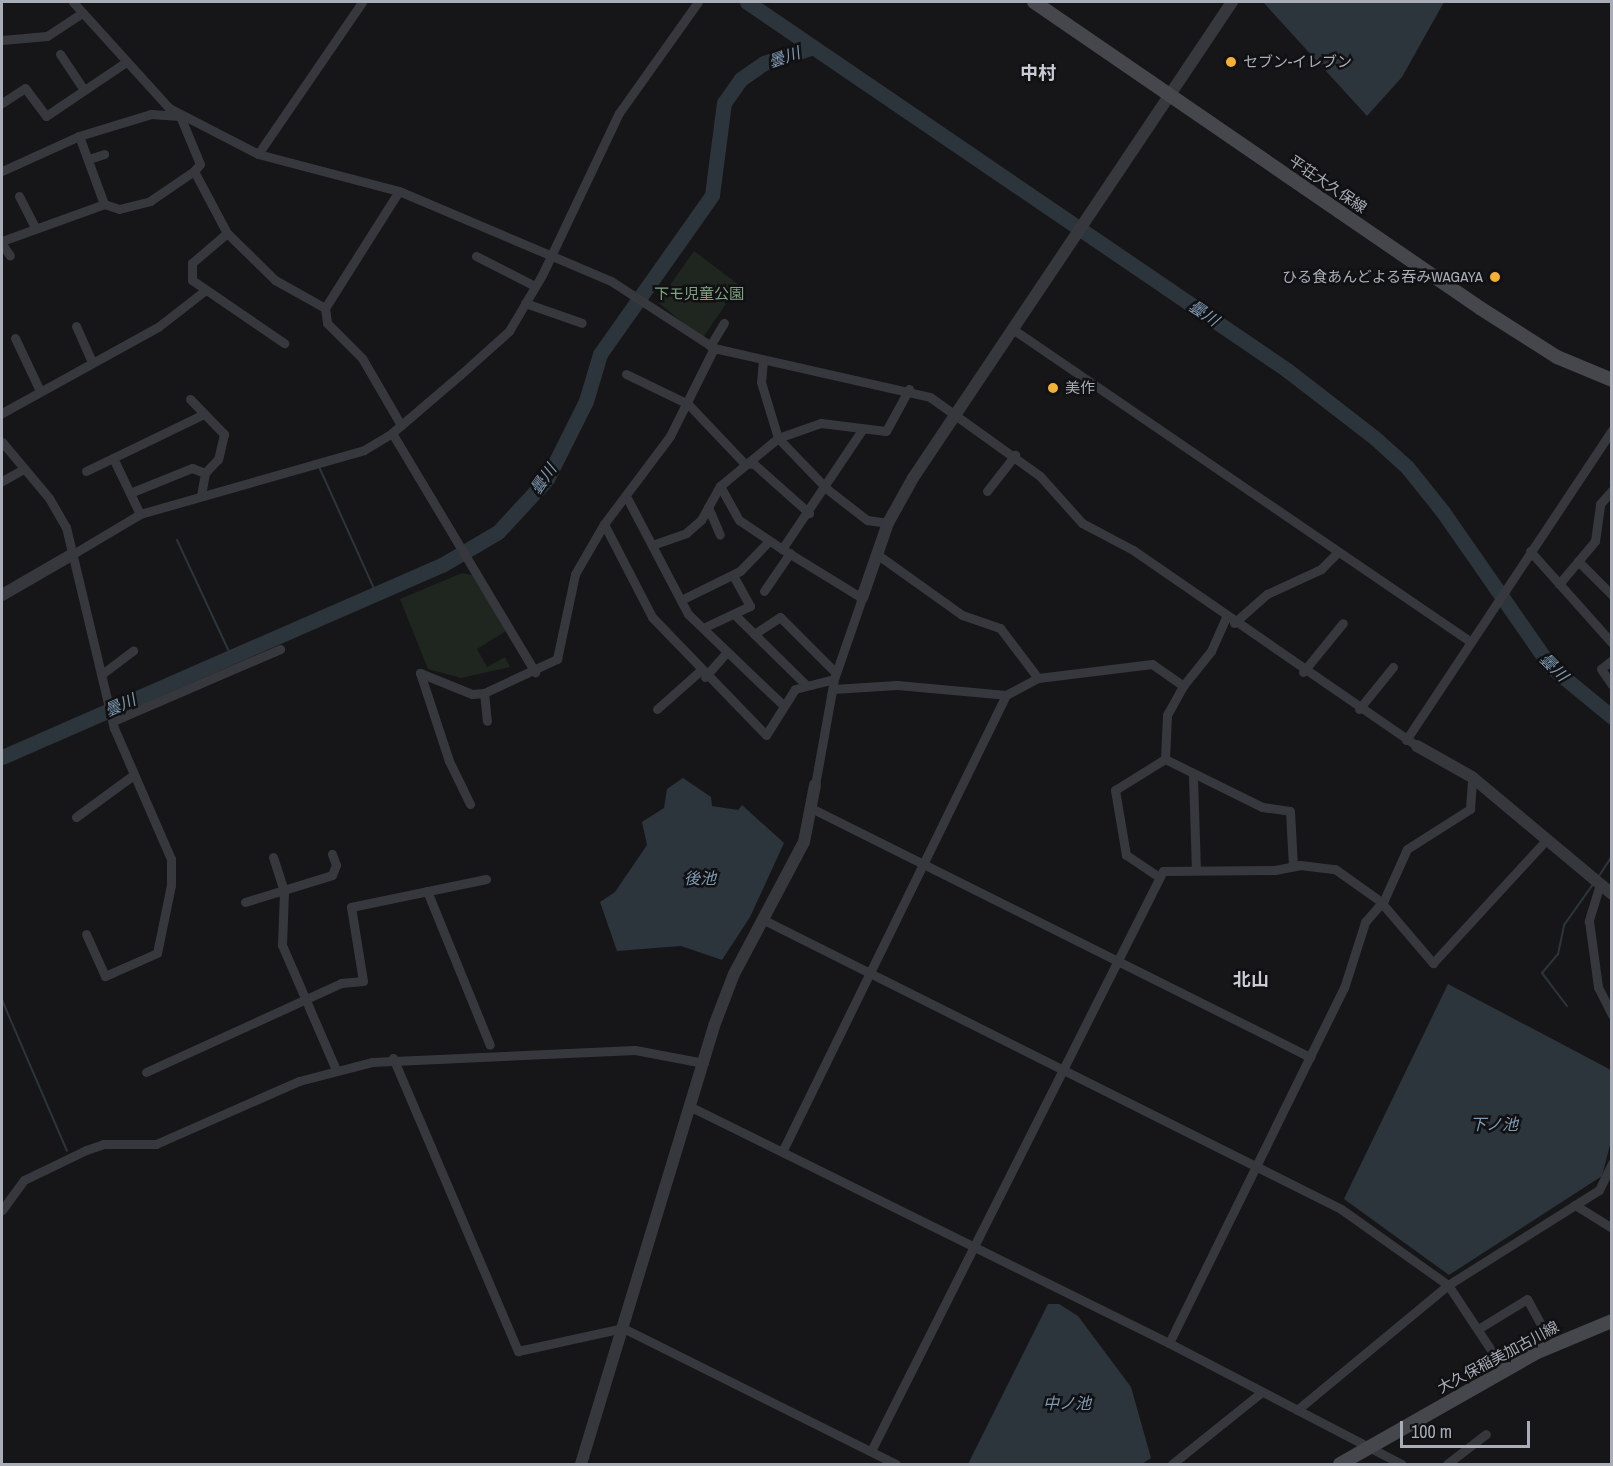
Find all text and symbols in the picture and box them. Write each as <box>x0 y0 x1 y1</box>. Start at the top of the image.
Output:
water label: 曇川 <box>766 43 802 71</box>
place label: セブン-イレブン <box>1243 53 1352 71</box>
marker: セブン-イレブン <box>1224 55 1238 69</box>
district label: 中村 <box>1020 62 1056 84</box>
street label: 平荘大久保線 <box>1286 151 1370 217</box>
place label: ひる食あんどよる吞みWAGAYA <box>1281 268 1483 286</box>
marker: ひる食あんどよる吞みWAGAYA <box>1488 270 1502 284</box>
park label: 下モ児童公園 <box>654 285 744 303</box>
water label: 曇川 <box>1185 296 1223 330</box>
place label: 美作 <box>1065 379 1095 397</box>
marker: 美作 <box>1046 381 1060 395</box>
water label: 曇川 <box>526 460 560 498</box>
water label: 曇川 <box>1536 649 1572 685</box>
water label: 曇川 <box>101 690 139 720</box>
water label: 後池 <box>684 868 716 888</box>
district label: 北山 <box>1233 969 1269 991</box>
water label: 下ノ池 <box>1470 1114 1518 1134</box>
street label: 大久保稲美加古川線 <box>1434 1317 1562 1397</box>
water label: 中ノ池 <box>1043 1393 1091 1413</box>
scale bar <box>1403 1409 1534 1447</box>
text: 100 m <box>1411 1419 1452 1444</box>

